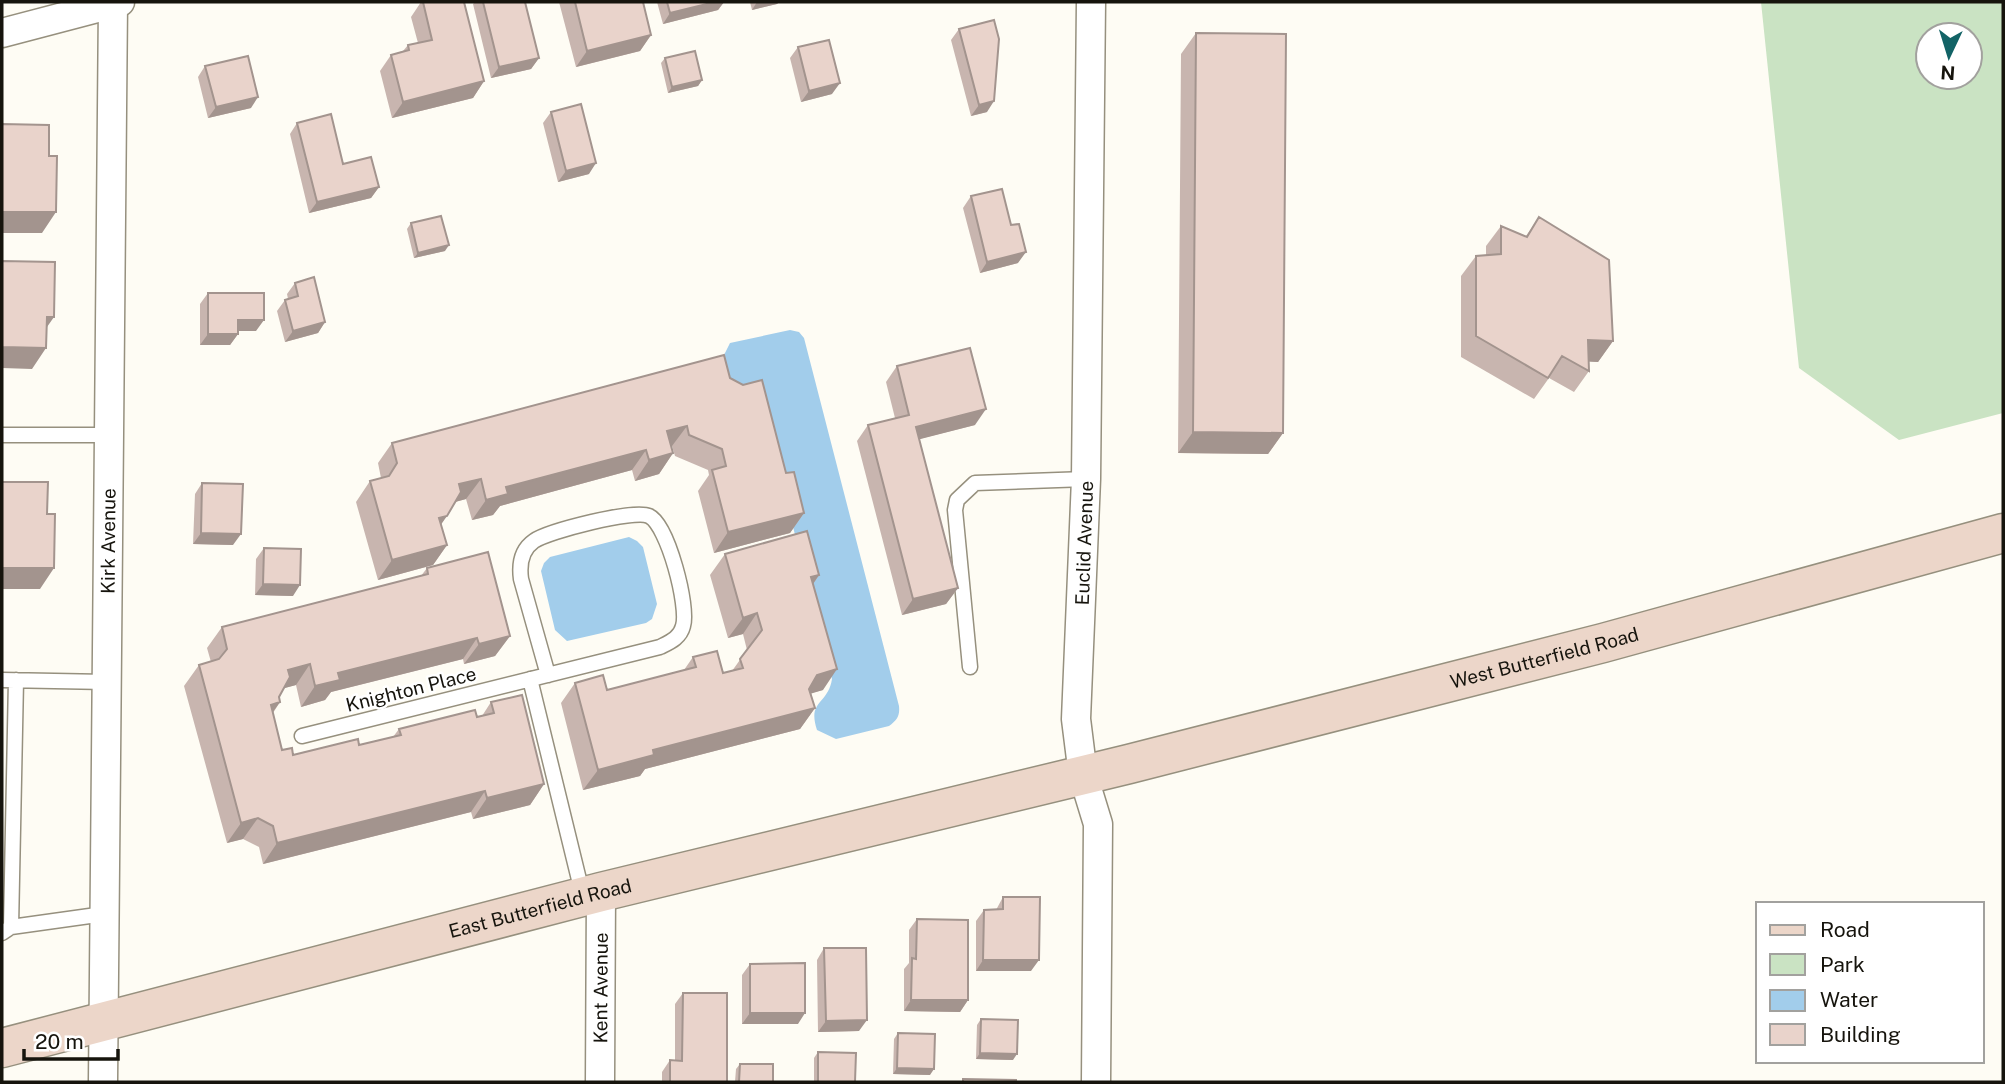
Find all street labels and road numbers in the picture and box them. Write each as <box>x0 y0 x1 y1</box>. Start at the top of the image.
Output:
street label: Euclid Avenue <box>1071 480 1097 606</box>
street label: Kirk Avenue <box>97 488 119 594</box>
street label: West Butterfield Road <box>1448 623 1641 693</box>
street label: Knighton Place <box>343 662 479 716</box>
street label: East Butterfield Road <box>446 874 634 942</box>
street label: Kent Avenue <box>589 932 612 1044</box>

